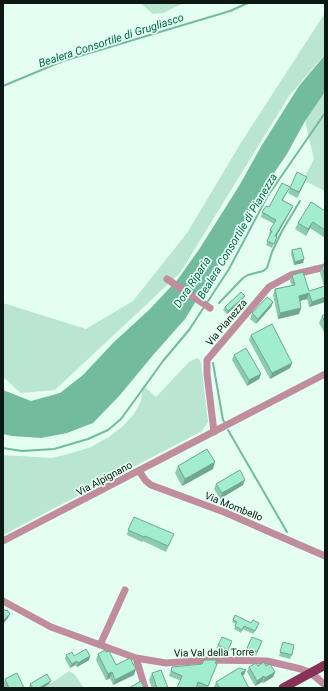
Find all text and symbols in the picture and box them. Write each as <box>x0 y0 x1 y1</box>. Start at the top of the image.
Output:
water label: Bealera Consortile di Grugliasco <box>37 11 185 70</box>
water label: Bealera Consortile di Pianezza <box>195 171 280 301</box>
water label: Dora Riparia <box>171 254 214 310</box>
street label: Via Pianezza <box>204 297 249 348</box>
street label: Via Alpignano <box>74 459 134 498</box>
street label: Via Mombello <box>203 490 265 523</box>
street label: Via Val della Torre <box>174 646 254 659</box>

